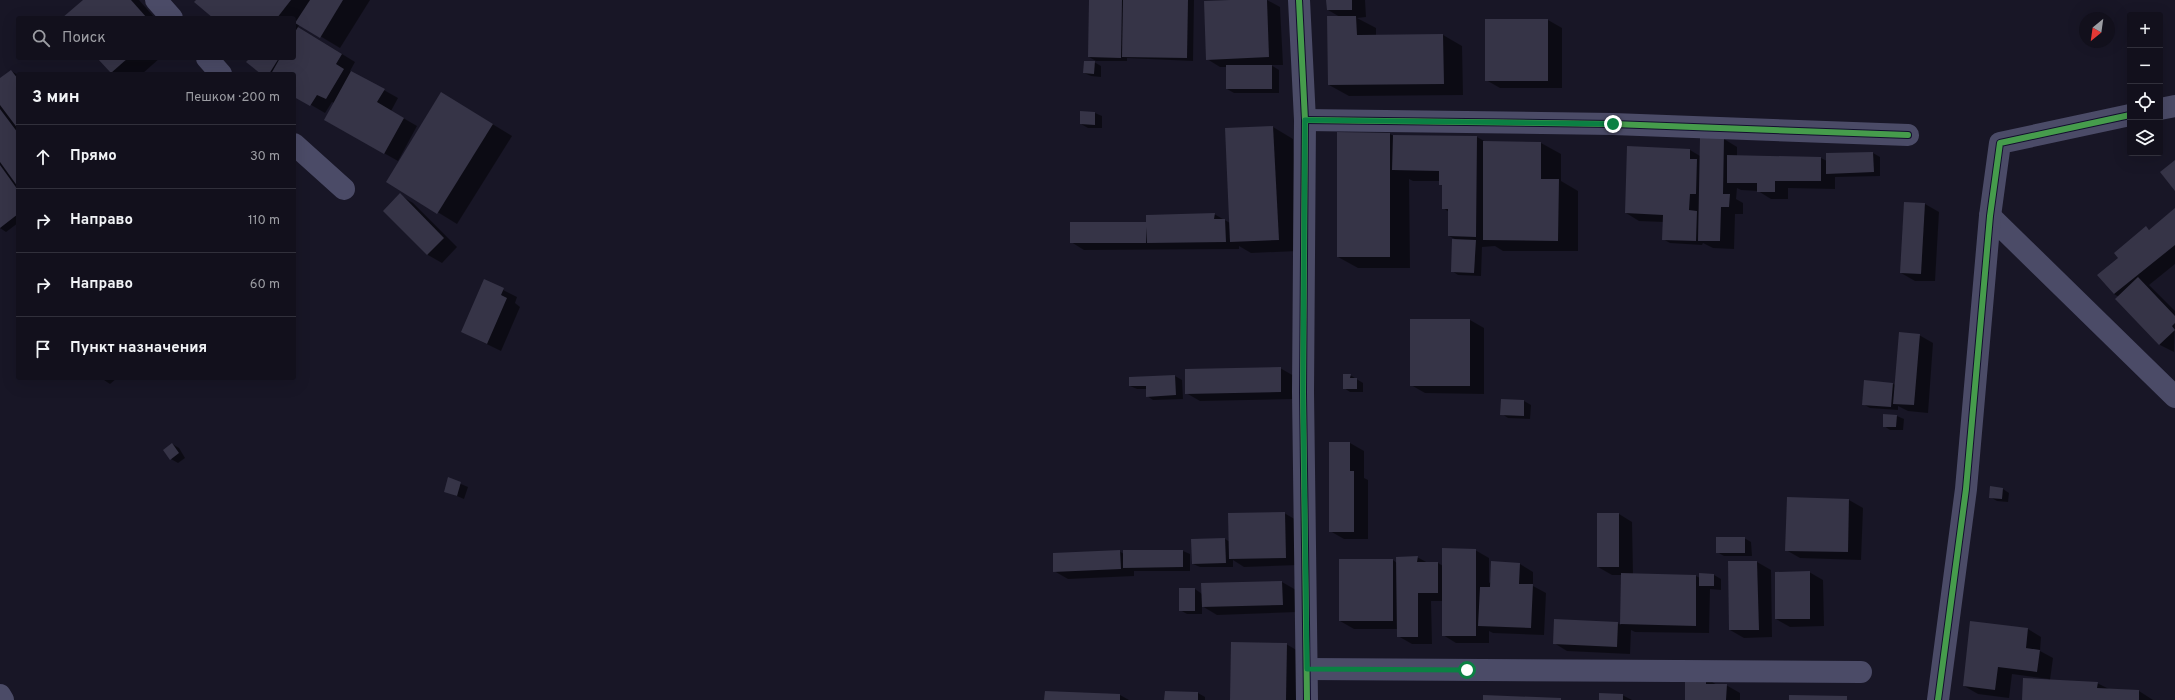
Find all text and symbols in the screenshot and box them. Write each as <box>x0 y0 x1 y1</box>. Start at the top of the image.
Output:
north arrow <box>2079 12 2115 48</box>
map controls <box>2127 12 2163 156</box>
button: + <box>2127 12 2163 48</box>
search box <box>16 16 296 60</box>
icon: search <box>30 27 52 49</box>
text: Поиск <box>62 29 106 48</box>
button: − <box>2127 48 2163 84</box>
button: locate <box>2127 84 2163 120</box>
text: 3 мин <box>32 87 80 109</box>
text: Пешком · 200 m <box>185 90 280 106</box>
route end <box>1604 115 1622 133</box>
button: layers <box>2127 120 2163 156</box>
icon: ahead <box>32 146 54 168</box>
text: Прямо <box>70 147 117 166</box>
text: 30 m <box>250 149 280 165</box>
icon: right <box>32 210 54 232</box>
text: Направо <box>70 211 133 230</box>
text: 110 m <box>248 213 280 229</box>
icon: right <box>32 274 54 296</box>
text: Направо <box>70 275 133 294</box>
text: 60 m <box>250 277 280 293</box>
icon: arrive <box>32 338 54 360</box>
text: Пункт назначения <box>70 339 207 358</box>
route start <box>1458 661 1476 679</box>

